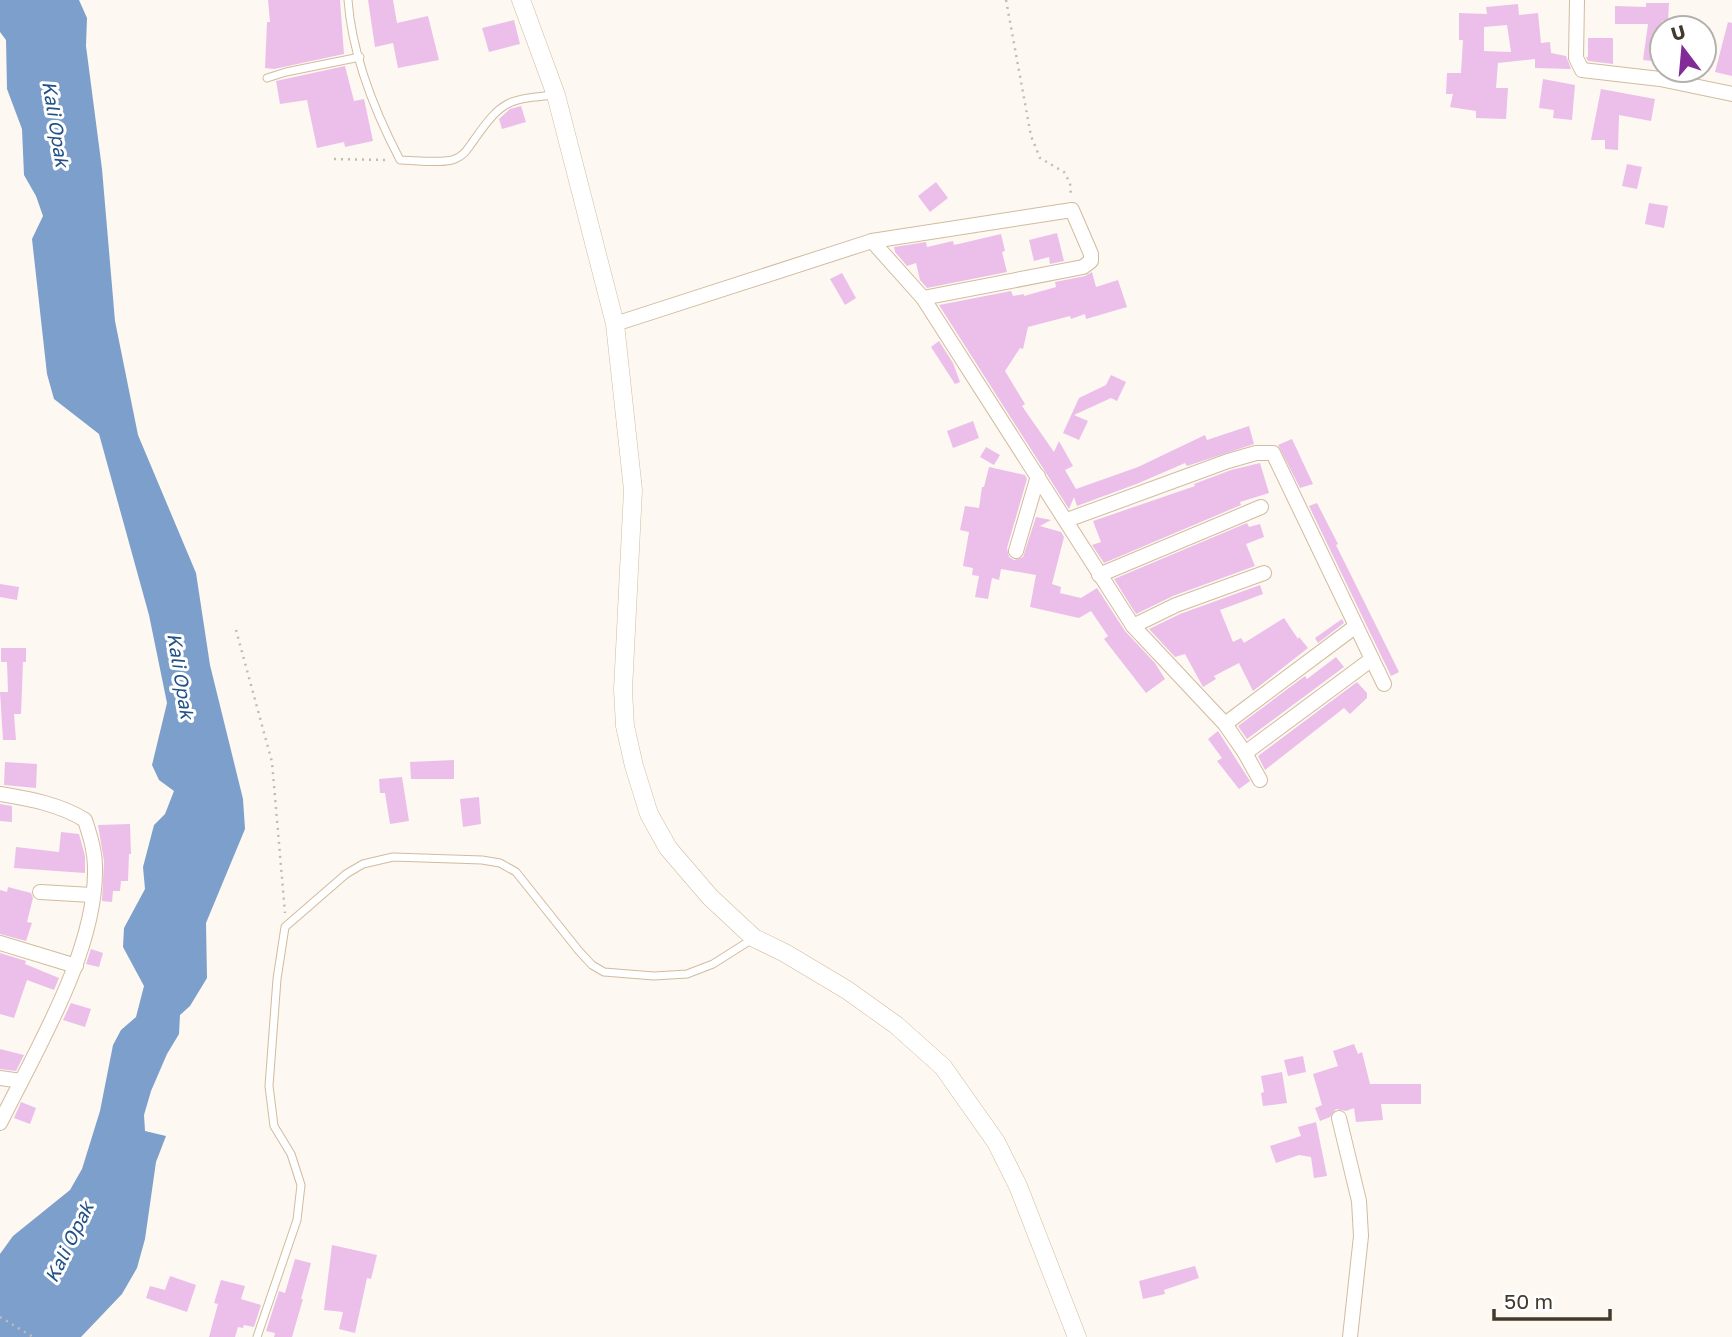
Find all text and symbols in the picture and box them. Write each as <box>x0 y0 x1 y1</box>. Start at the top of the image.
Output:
north arrow <box>1648 14 1718 84</box>
text: U <box>1668 19 1688 45</box>
water label: Kali Opak <box>38 79 75 171</box>
water label: Kali Opak <box>163 631 200 723</box>
water label: Kali Opak <box>39 1196 99 1286</box>
scale bar <box>1494 1278 1610 1322</box>
text: 50 m <box>1504 1288 1553 1314</box>

